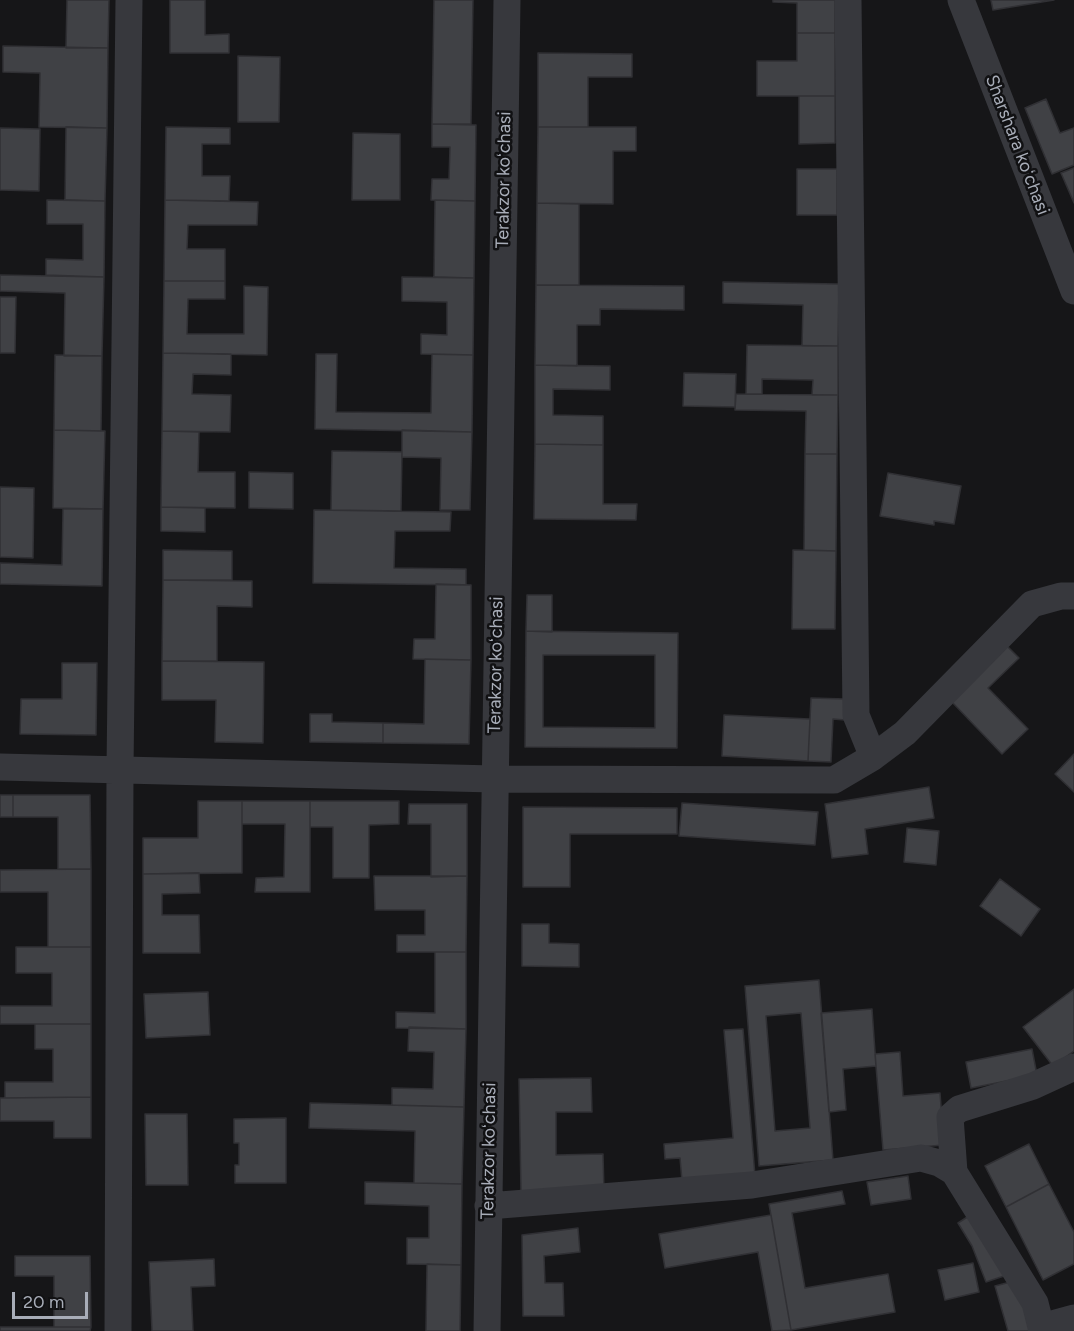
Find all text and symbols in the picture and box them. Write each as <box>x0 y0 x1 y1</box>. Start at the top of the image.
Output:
street label: Sharshara koʻchasi <box>980 72 1054 218</box>
street label: Terakzor koʻchasi <box>492 111 516 249</box>
street label: Terakzor koʻchasi <box>484 596 508 734</box>
street label: Terakzor koʻchasi <box>477 1082 501 1220</box>
scale bar <box>15 1280 92 1318</box>
text: 20 m <box>23 1291 64 1313</box>

